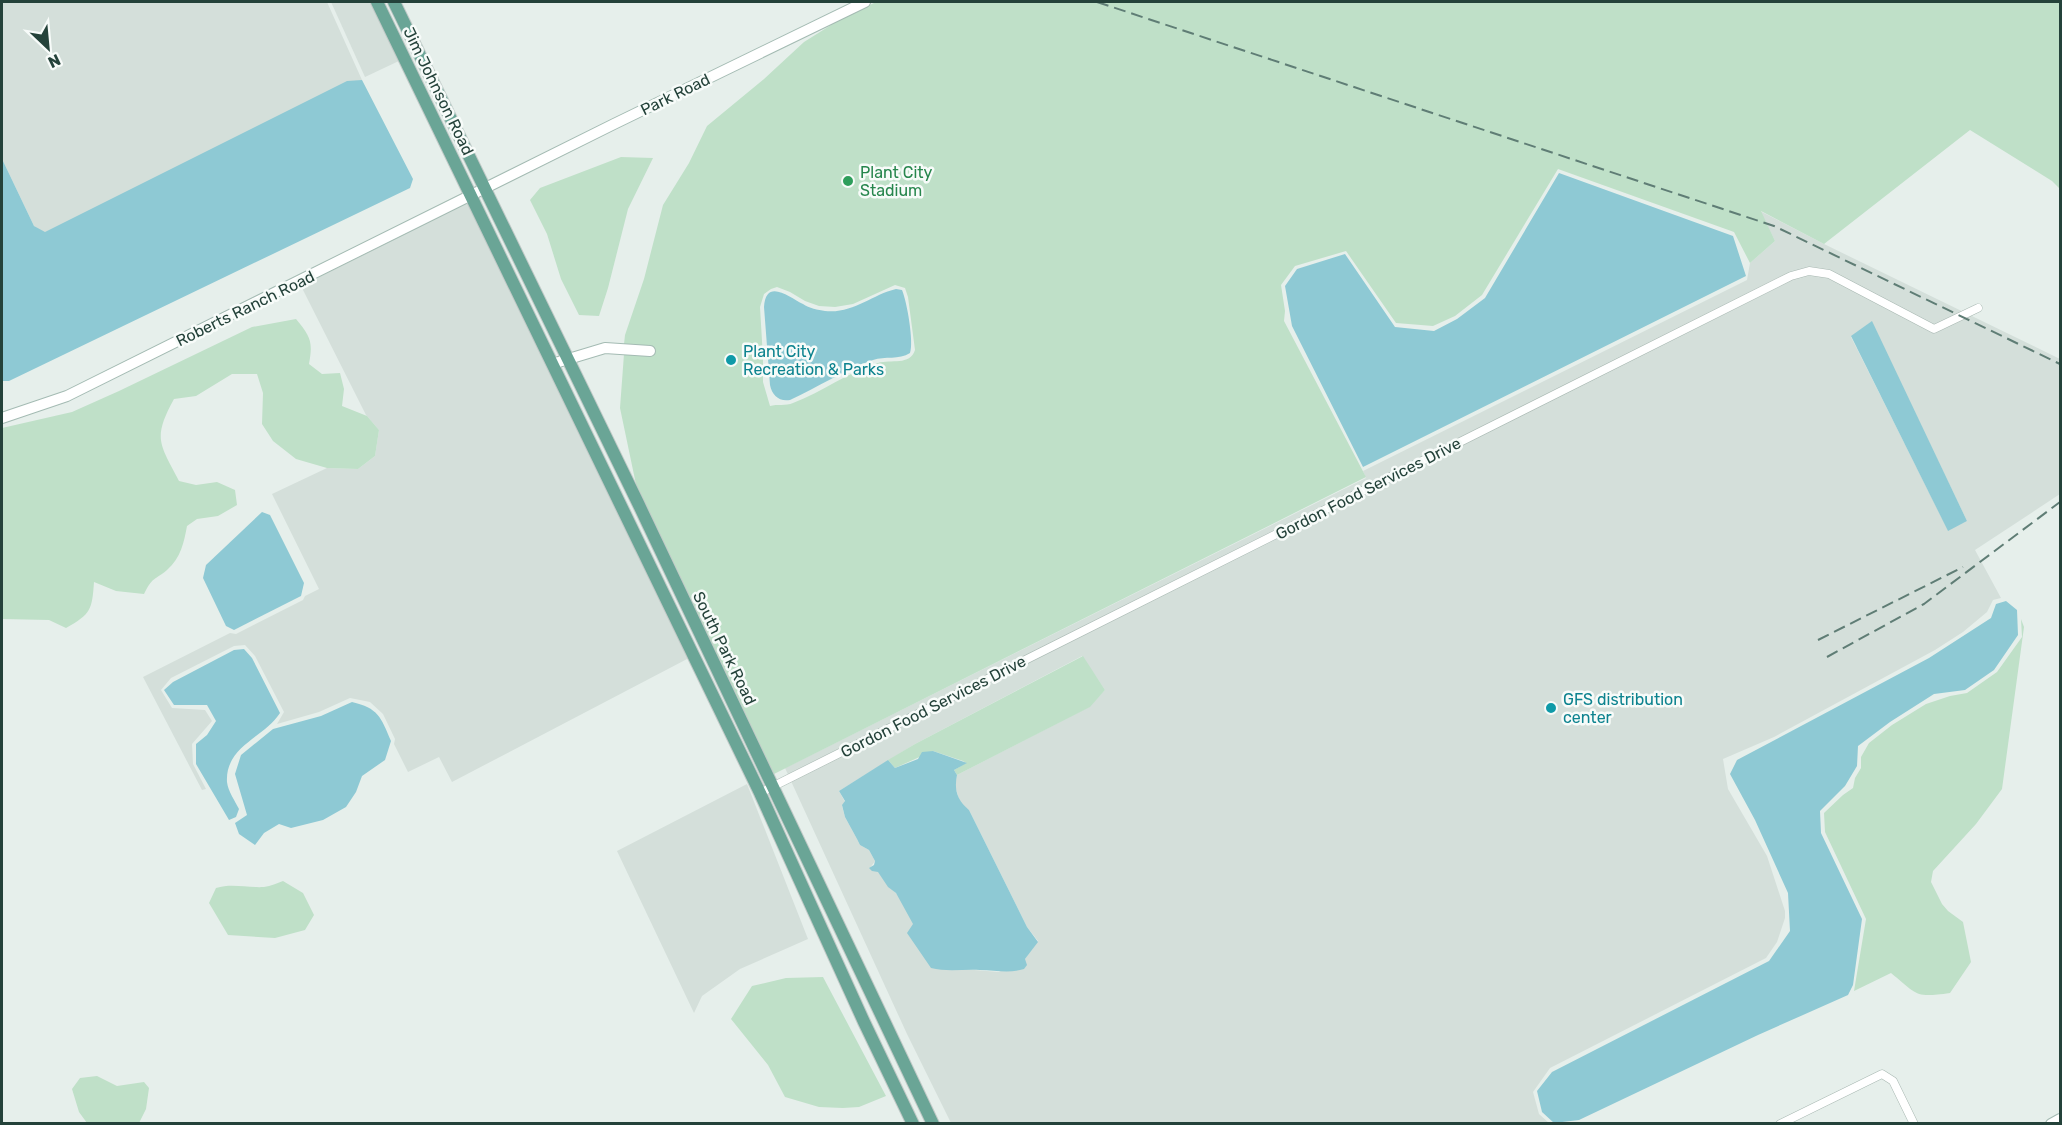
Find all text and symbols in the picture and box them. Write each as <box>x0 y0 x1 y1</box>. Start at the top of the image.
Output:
north arrow <box>18 18 78 78</box>
street label: Jim Johnson Road <box>399 24 478 158</box>
text: N <box>45 50 64 72</box>
street label: Park Road <box>637 69 713 119</box>
place label: Plant City Stadium <box>860 163 933 200</box>
marker: Plant City Stadium <box>841 174 855 188</box>
street label: Roberts Ranch Road <box>173 267 318 350</box>
place label: Plant City Recreation & Parks <box>743 342 884 379</box>
marker: Plant City Recreation & Parks <box>724 353 738 367</box>
street label: Gordon Food Services Drive <box>1272 433 1464 544</box>
street label: South Park Road <box>689 588 760 708</box>
street label: Gordon Food Services Drive <box>837 651 1029 762</box>
place label: GFS distribution center <box>1563 690 1683 727</box>
marker: GFS distribution center <box>1544 701 1558 715</box>

